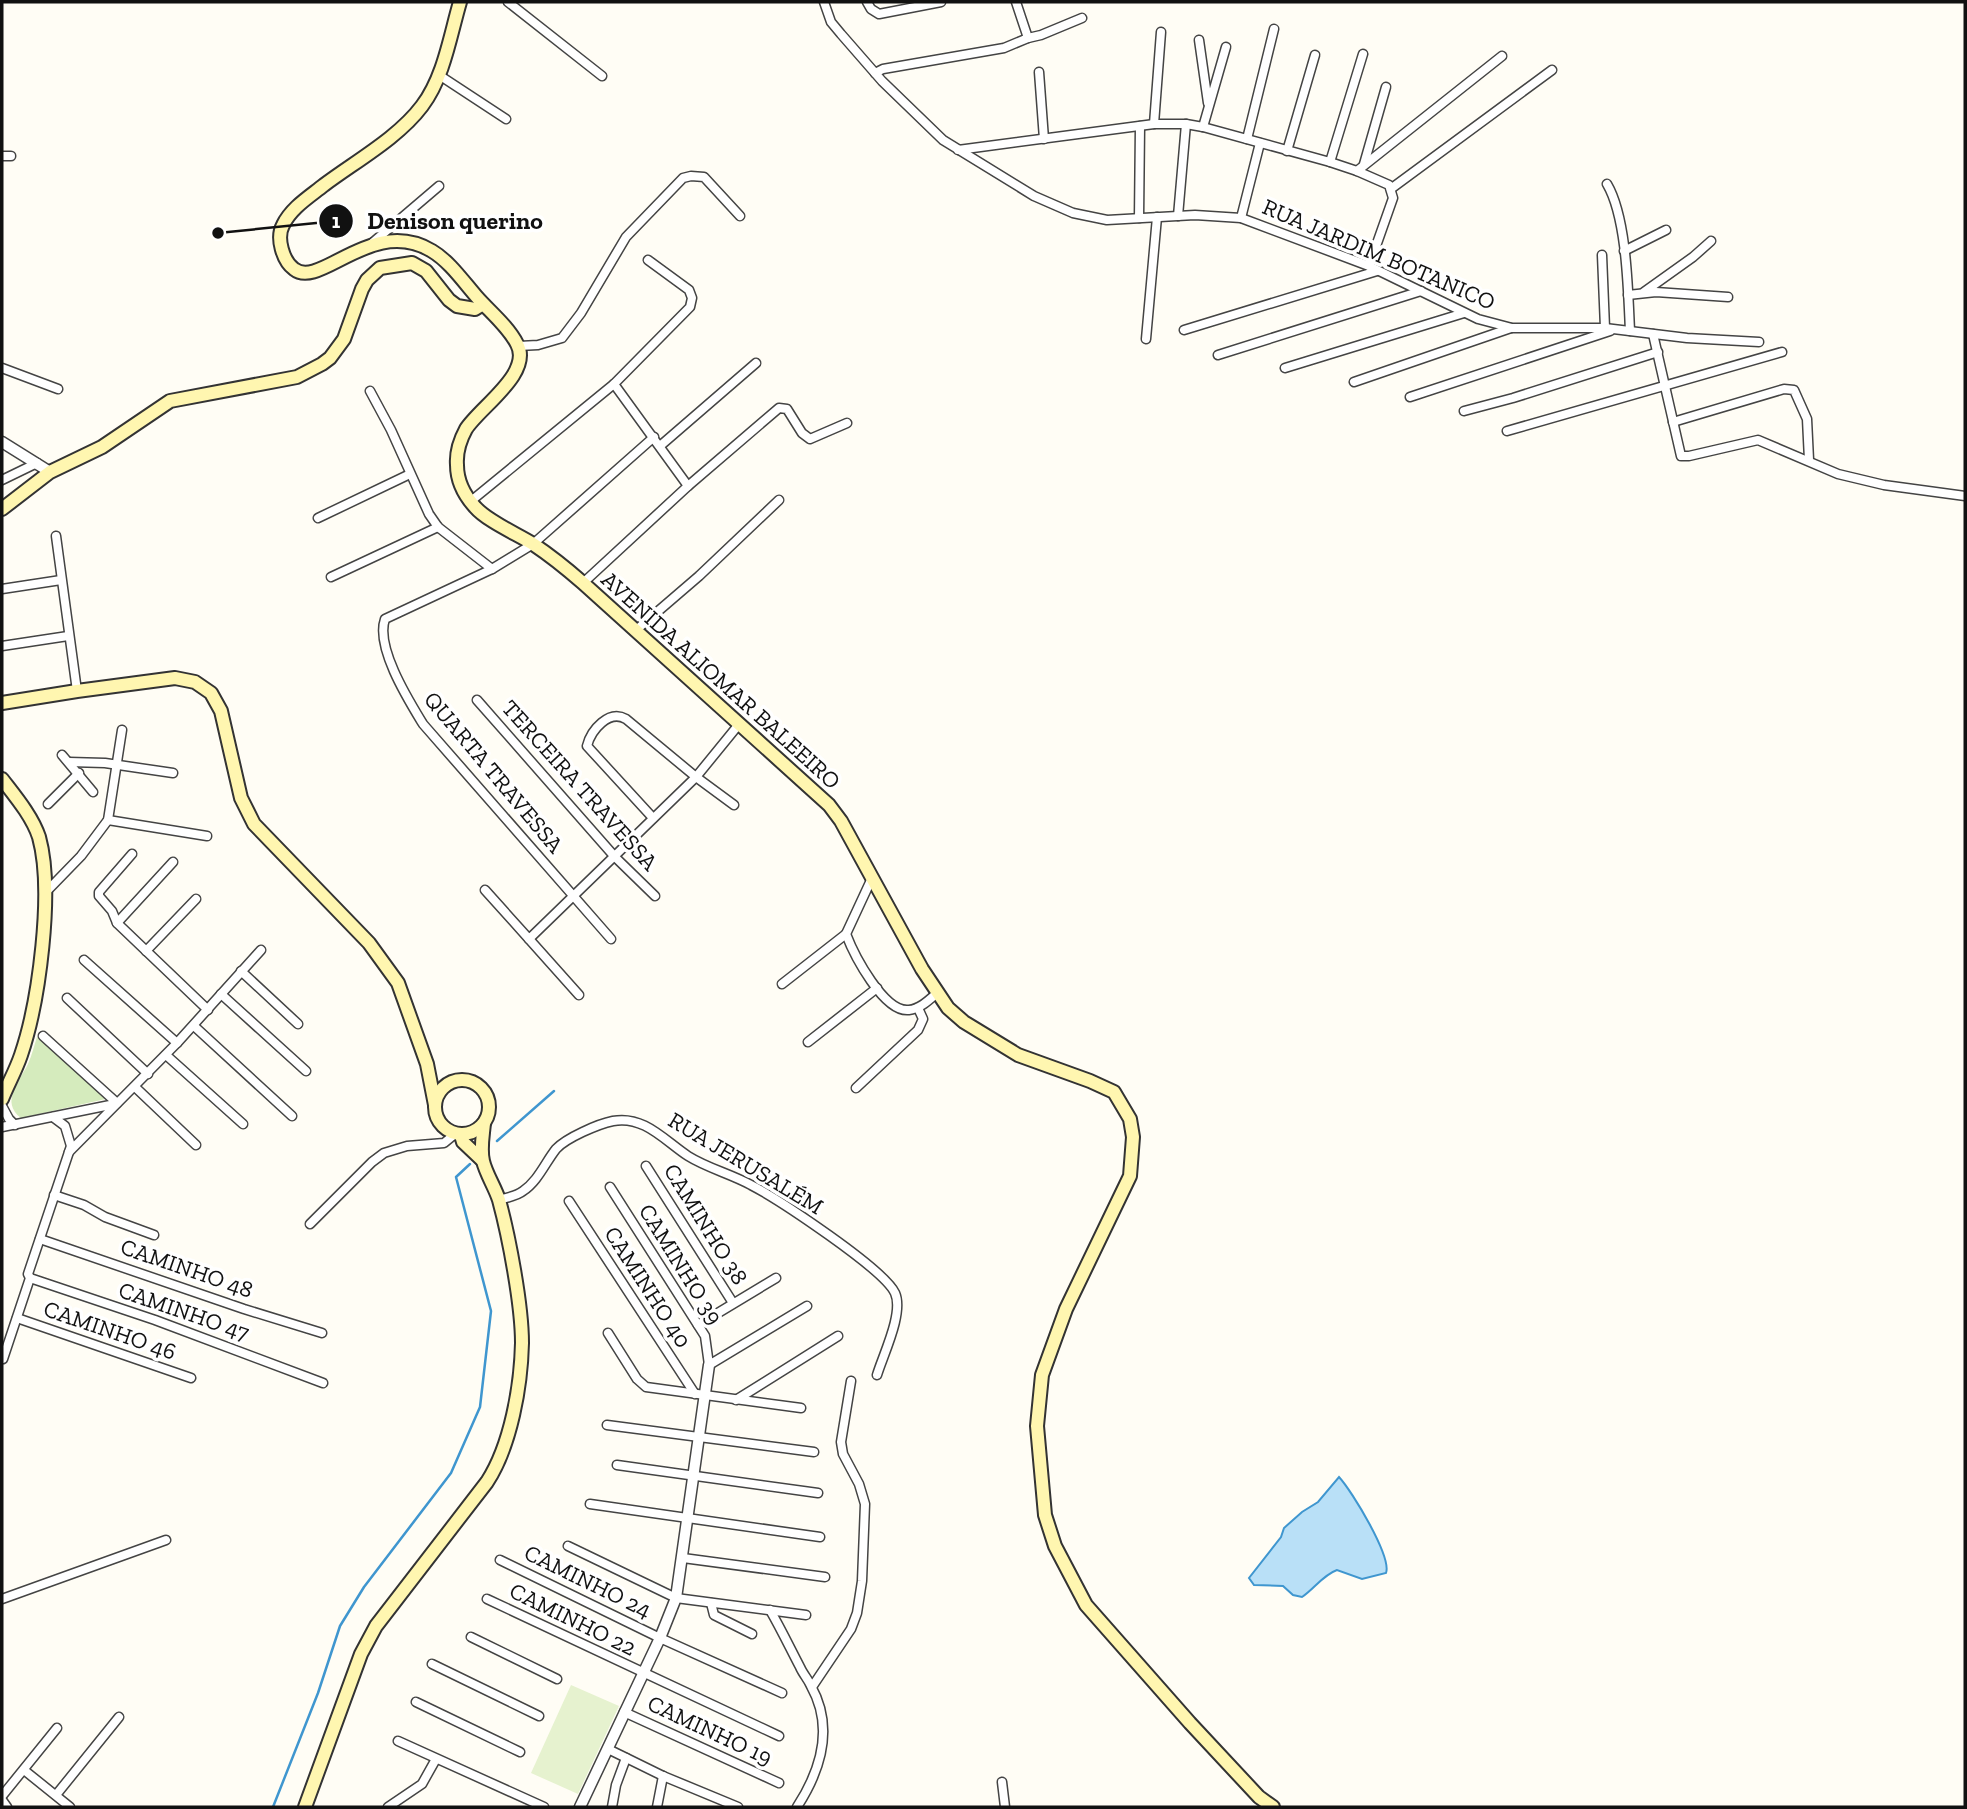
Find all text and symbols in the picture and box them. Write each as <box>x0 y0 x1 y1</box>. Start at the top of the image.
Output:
street label: RUA JARDIM BOTANICO <box>1258 192 1500 316</box>
callout: Denison querino <box>319 198 557 243</box>
text: Denison querino <box>367 206 543 235</box>
text: 1 <box>332 208 341 233</box>
street label: AVENIDA ALIOMAR BALEEIRO <box>596 565 846 795</box>
street label: QUARTA TRAVESSA <box>418 686 570 859</box>
street label: TERCEIRA TRAVESSA <box>496 694 665 877</box>
street label: RUA JERUSALÉM <box>663 1106 829 1220</box>
street label: CAMINHO 38 <box>658 1158 754 1290</box>
street label: CAMINHO 39 <box>633 1199 729 1329</box>
street label: CAMINHO 40 <box>598 1221 698 1353</box>
street label: CAMINHO 48 <box>117 1232 257 1304</box>
street label: CAMINHO 47 <box>115 1276 253 1346</box>
street label: CAMINHO 46 <box>40 1294 180 1366</box>
street label: CAMINHO 24 <box>520 1538 656 1624</box>
street label: CAMINHO 22 <box>505 1576 641 1662</box>
street label: CAMINHO 19 <box>643 1689 777 1771</box>

